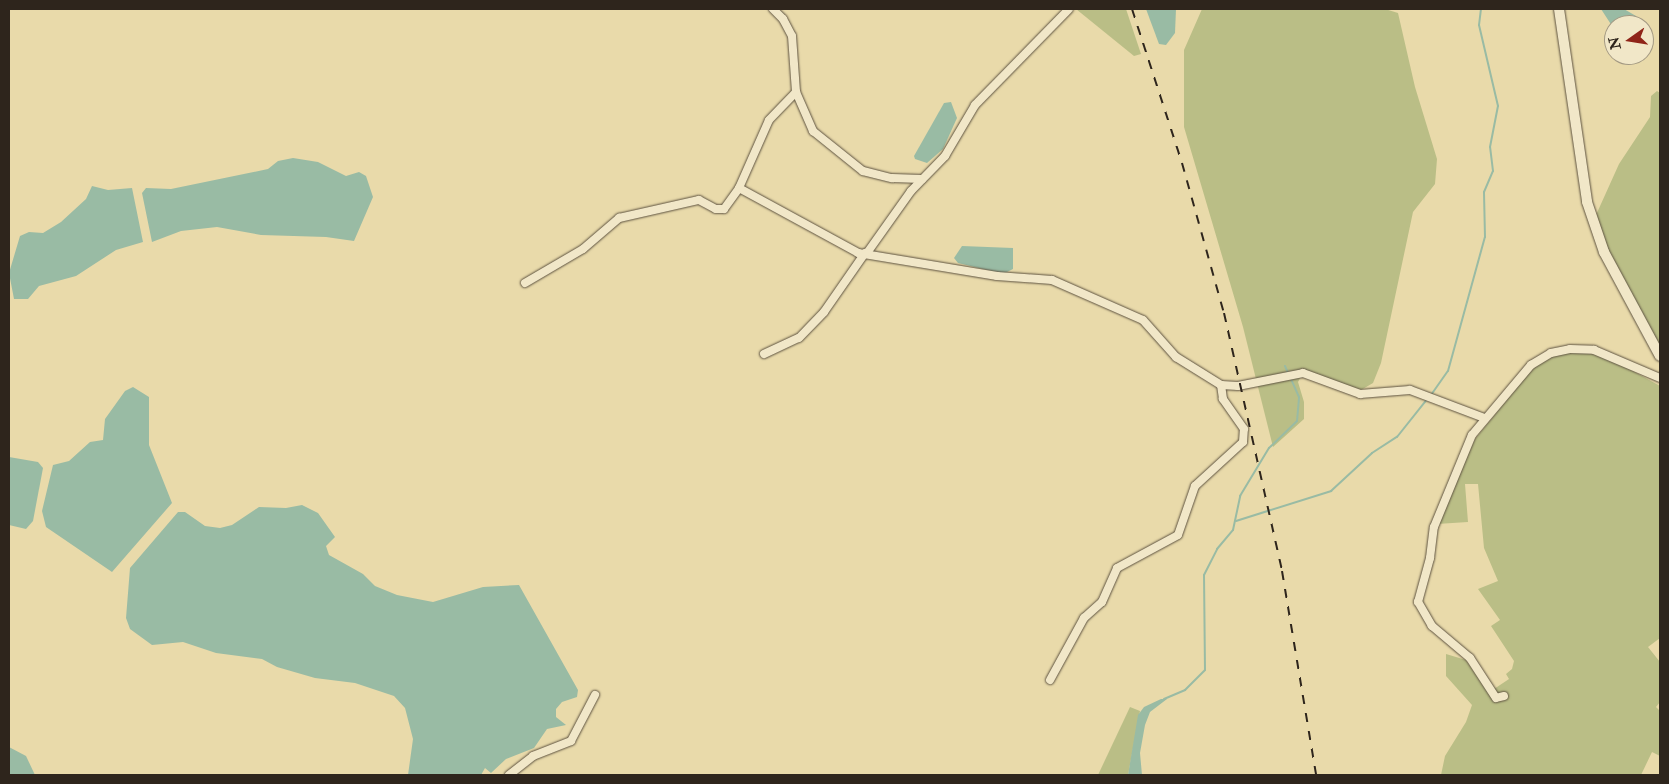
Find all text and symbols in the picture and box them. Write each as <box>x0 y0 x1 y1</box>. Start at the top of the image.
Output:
north arrow <box>1604 15 1654 65</box>
text: N <box>1605 35 1625 51</box>

